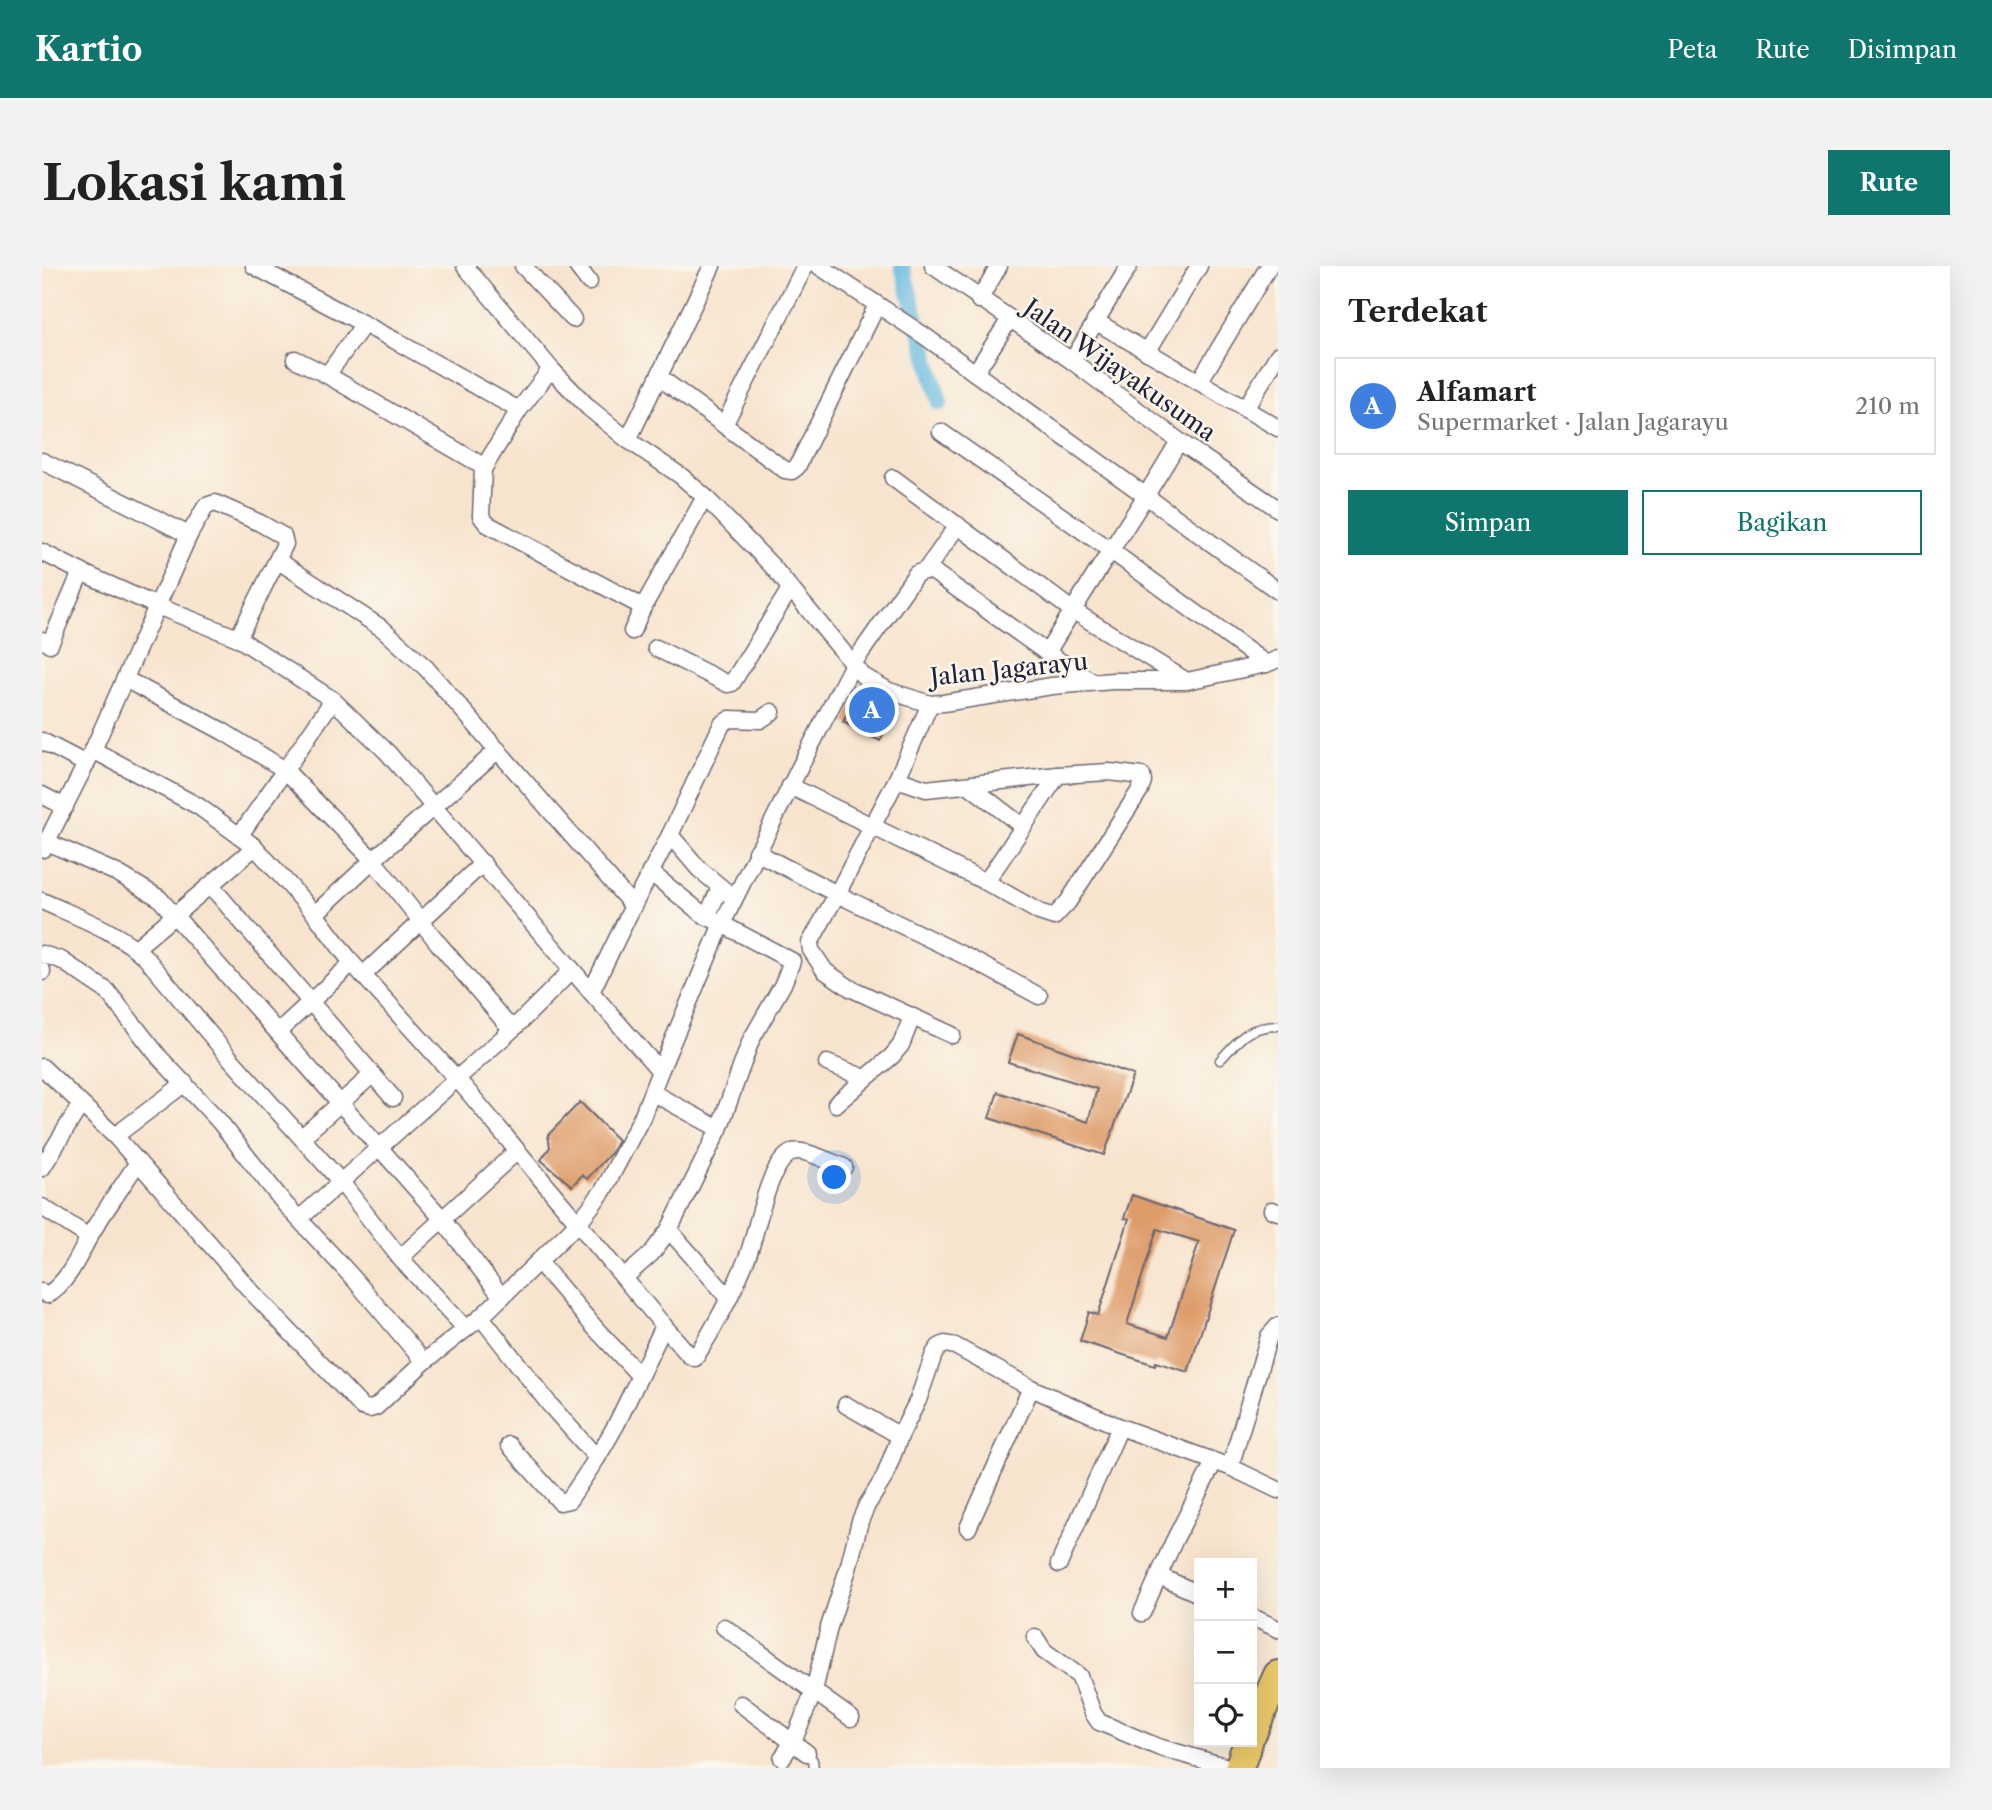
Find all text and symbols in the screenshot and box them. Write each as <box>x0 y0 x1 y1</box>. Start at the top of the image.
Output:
text: Kartio <box>35 29 143 70</box>
text: Peta <box>1668 35 1717 64</box>
text: Rute <box>1755 35 1810 64</box>
text: Disimpan <box>1848 35 1957 64</box>
button: Rute <box>1828 150 1950 215</box>
text: Lokasi kami <box>42 152 346 213</box>
street label: Jalan Wijayakusuma <box>1015 290 1222 447</box>
text: Terdekat <box>1348 293 1488 330</box>
text: Alfamart <box>1417 376 1536 408</box>
text: A <box>1364 392 1382 420</box>
text: 210 m <box>1855 392 1920 420</box>
text: Supermarket · Jalan Jagarayu <box>1417 408 1729 436</box>
button: Simpan <box>1348 490 1628 555</box>
button: Bagikan <box>1642 490 1922 555</box>
street label: Jalan Jagarayu <box>925 646 1089 692</box>
pin: A <box>849 684 895 736</box>
your location <box>817 1160 851 1194</box>
map controls <box>1194 1558 1257 1747</box>
button: + <box>1194 1558 1257 1621</box>
button: − <box>1194 1621 1257 1684</box>
button: locate <box>1194 1684 1257 1747</box>

